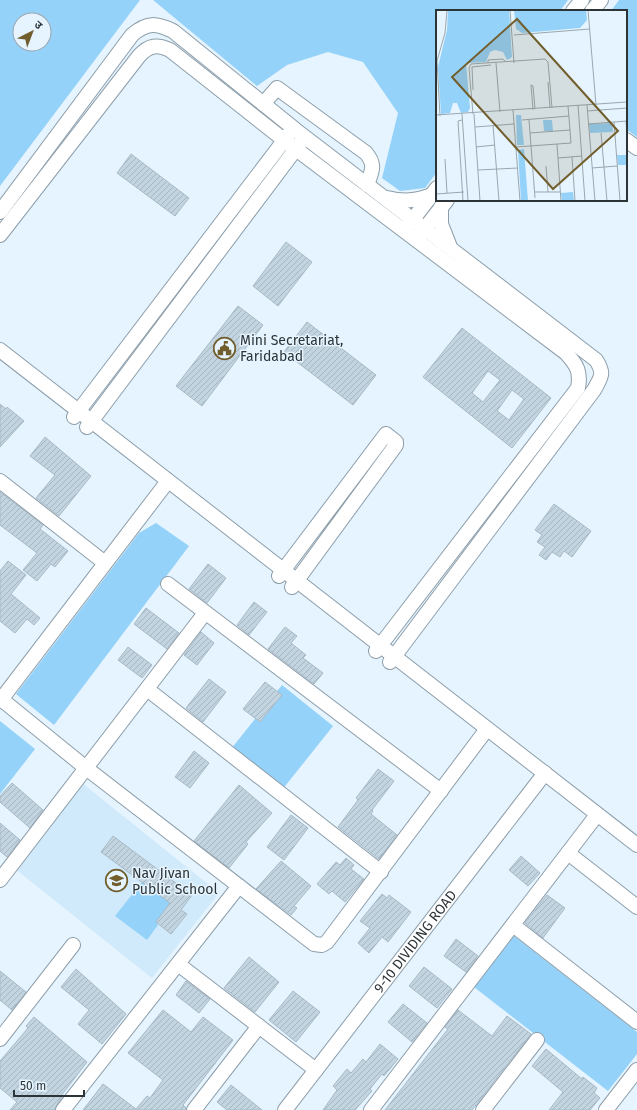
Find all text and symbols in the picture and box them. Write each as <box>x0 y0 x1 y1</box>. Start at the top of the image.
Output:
inset map <box>436 10 627 201</box>
north arrow <box>12 12 52 52</box>
text: उ <box>32 18 46 32</box>
place label: Mini Secretariat, Faridabad <box>240 332 343 365</box>
public building icon: Mini Secretariat, Faridabad <box>212 335 238 361</box>
place label: Nav Jivan Public School <box>132 865 218 898</box>
school or university icon: Nav Jivan Public School <box>104 868 130 894</box>
street label: 9-10 DIVIDING ROAD <box>371 887 460 996</box>
scale bar <box>14 1072 84 1098</box>
text: 50 m <box>20 1079 46 1093</box>

